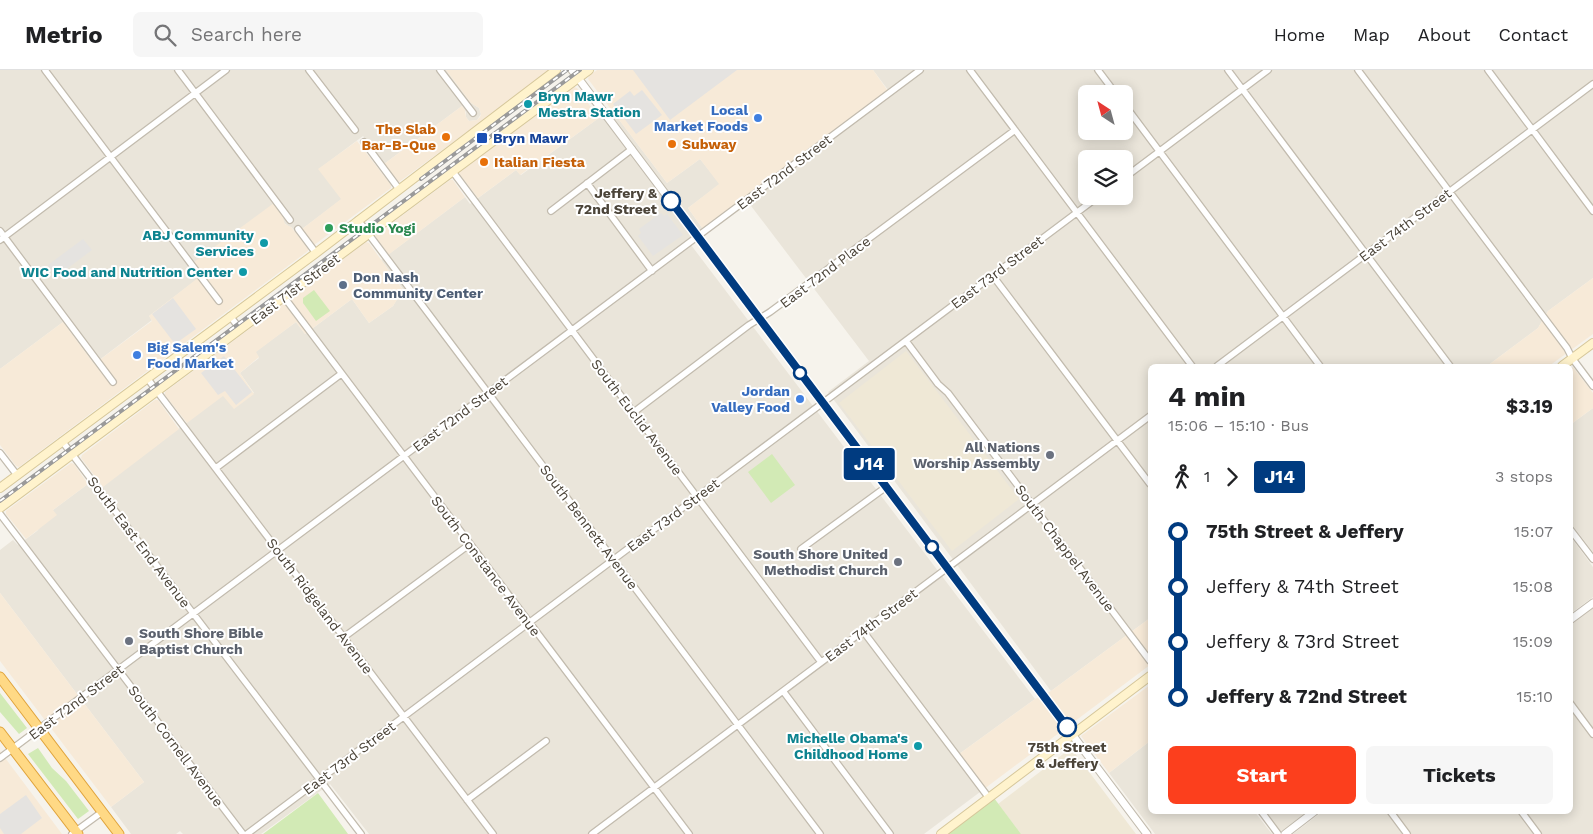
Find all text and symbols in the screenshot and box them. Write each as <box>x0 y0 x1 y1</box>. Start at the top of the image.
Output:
search box <box>133 12 483 57</box>
text: Metrio <box>25 21 103 49</box>
icon: search <box>151 21 179 49</box>
text: Search here <box>191 23 302 46</box>
text: Home <box>1274 24 1325 45</box>
text: Map <box>1353 24 1390 45</box>
text: About <box>1418 24 1470 45</box>
text: Contact <box>1498 24 1568 45</box>
north arrow <box>1078 85 1132 140</box>
map controls <box>1078 85 1133 205</box>
place label: Bryn Mawr Mestra Station <box>538 88 641 120</box>
marker: Bryn Mawr Mestra Station <box>522 98 534 110</box>
place label: Local Market Foods <box>654 102 749 134</box>
marker: Local Market Foods <box>752 112 764 124</box>
place label: The Slab Bar-B-Que <box>361 121 436 153</box>
place label: Bryn Mawr <box>493 130 568 146</box>
marker: The Slab Bar-B-Que <box>440 131 452 143</box>
marker: Bryn Mawr <box>475 131 489 145</box>
street label: East 72nd Street <box>733 131 835 213</box>
place label: Subway <box>682 136 736 152</box>
marker: Subway <box>666 138 678 150</box>
button: layers <box>1078 150 1133 205</box>
place label: Italian Fiesta <box>494 154 586 170</box>
marker: Italian Fiesta <box>478 156 490 168</box>
place label: Jeffery & 72nd Street <box>575 185 657 217</box>
street label: East 74th Street <box>1356 185 1454 265</box>
marker: Jeffery & 72nd Street <box>661 191 681 211</box>
place label: Studio Yogi <box>339 220 416 236</box>
marker: Studio Yogi <box>323 222 335 234</box>
place label: ABJ Community Services <box>143 227 255 259</box>
street label: East 73rd Street <box>948 232 1046 312</box>
street label: East 72nd Place <box>777 233 873 311</box>
marker: ABJ Community Services <box>258 237 270 249</box>
street label: East 71st Street <box>247 250 343 328</box>
place label: WIC Food and Nutrition Center <box>21 264 233 280</box>
marker: WIC Food and Nutrition Center <box>237 266 249 278</box>
place label: Don Nash Community Center <box>353 269 483 301</box>
marker: Don Nash Community Center <box>337 279 349 291</box>
place label: Big Salem's Food Market <box>147 339 234 371</box>
marker: Big Salem's Food Market <box>131 349 143 361</box>
street label: South Euclid Avenue <box>588 356 686 478</box>
unlabelled marker <box>793 366 807 380</box>
street label: East 72nd Street <box>409 373 511 455</box>
text: 4 min <box>1168 380 1246 413</box>
place label: Jordan Valley Food <box>711 383 790 415</box>
marker: Jordan Valley Food <box>794 393 806 405</box>
text: $3.19 <box>1506 395 1553 418</box>
text: 15:06 – 15:10 · Bus <box>1168 416 1309 435</box>
place label: All Nations Worship Assembly <box>913 439 1041 471</box>
line badge: J14 <box>840 448 898 480</box>
marker: All Nations Worship Assembly <box>1044 449 1056 461</box>
text: J14 <box>854 453 884 474</box>
street label: South Bennett Avenue <box>537 461 641 593</box>
icon: walk <box>1168 463 1196 491</box>
icon: forward <box>1218 463 1246 491</box>
text: J14 <box>1264 466 1295 487</box>
text: 1 <box>1204 467 1210 486</box>
text: 3 stops <box>1495 467 1553 486</box>
street label: South East End Avenue <box>84 473 194 611</box>
street label: East 73rd Street <box>624 475 722 555</box>
street label: South Chappel Avenue <box>1012 481 1118 615</box>
street label: South Constance Avenue <box>428 493 544 639</box>
text: 75th Street & Jeffery <box>1206 520 1404 543</box>
text: 15:07 <box>1514 522 1553 541</box>
street label: South Ridgeland Avenue <box>264 535 376 677</box>
unlabelled marker <box>925 540 939 554</box>
place label: South Shore United Methodist Church <box>753 546 888 578</box>
marker: South Shore United Methodist Church <box>892 556 904 568</box>
text: Jeffery & 74th Street <box>1206 575 1399 598</box>
text: 15:08 <box>1513 577 1553 596</box>
street label: East 74th Street <box>822 585 920 665</box>
place label: South Shore Bible Baptist Church <box>139 625 263 657</box>
text: Jeffery & 73rd Street <box>1206 630 1399 653</box>
text: 15:09 <box>1513 632 1553 651</box>
marker: South Shore Bible Baptist Church <box>123 635 135 647</box>
street label: East 72nd Street <box>25 661 127 743</box>
street label: South Cornell Avenue <box>125 682 227 810</box>
text: Jeffery & 72nd Street <box>1206 685 1407 708</box>
text: 15:10 <box>1517 687 1553 706</box>
marker: 75th Street & Jeffery <box>1057 717 1077 737</box>
street label: East 73rd Street <box>300 718 398 798</box>
place label: Michelle Obama's Childhood Home <box>787 730 909 762</box>
place label: 75th Street & Jeffery <box>1028 739 1106 771</box>
marker: Michelle Obama's Childhood Home <box>912 740 924 752</box>
button: Start <box>1168 746 1356 804</box>
button: Tickets <box>1366 746 1553 804</box>

